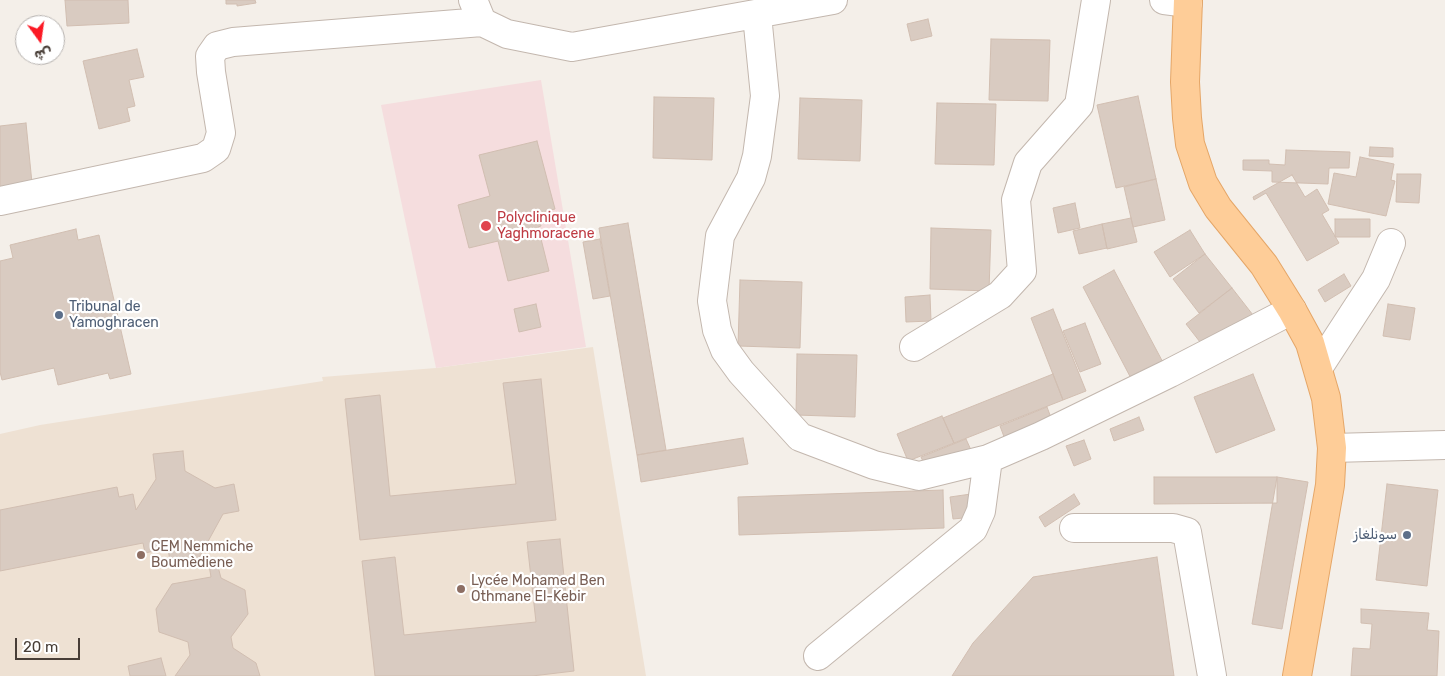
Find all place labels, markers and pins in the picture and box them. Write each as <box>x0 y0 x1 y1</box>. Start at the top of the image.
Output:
place label: Polyclinique Yaghmoracene <box>497 210 595 242</box>
marker: Polyclinique Yaghmoracene <box>479 219 493 233</box>
place label: Tribunal de Yamoghracen <box>69 299 159 332</box>
marker: Tribunal de Yamoghracen <box>53 309 65 321</box>
place label: سونلغاز <box>1353 527 1397 543</box>
marker: سونلغاز <box>1401 529 1413 541</box>
place label: CEM Nemmiche Boumèdiene <box>151 539 253 572</box>
marker: CEM Nemmiche Boumèdiene <box>135 549 147 561</box>
place label: Lycée Mohamed Ben Othmane El-Kebir <box>471 573 605 606</box>
marker: Lycée Mohamed Ben Othmane El-Kebir <box>455 583 467 595</box>

